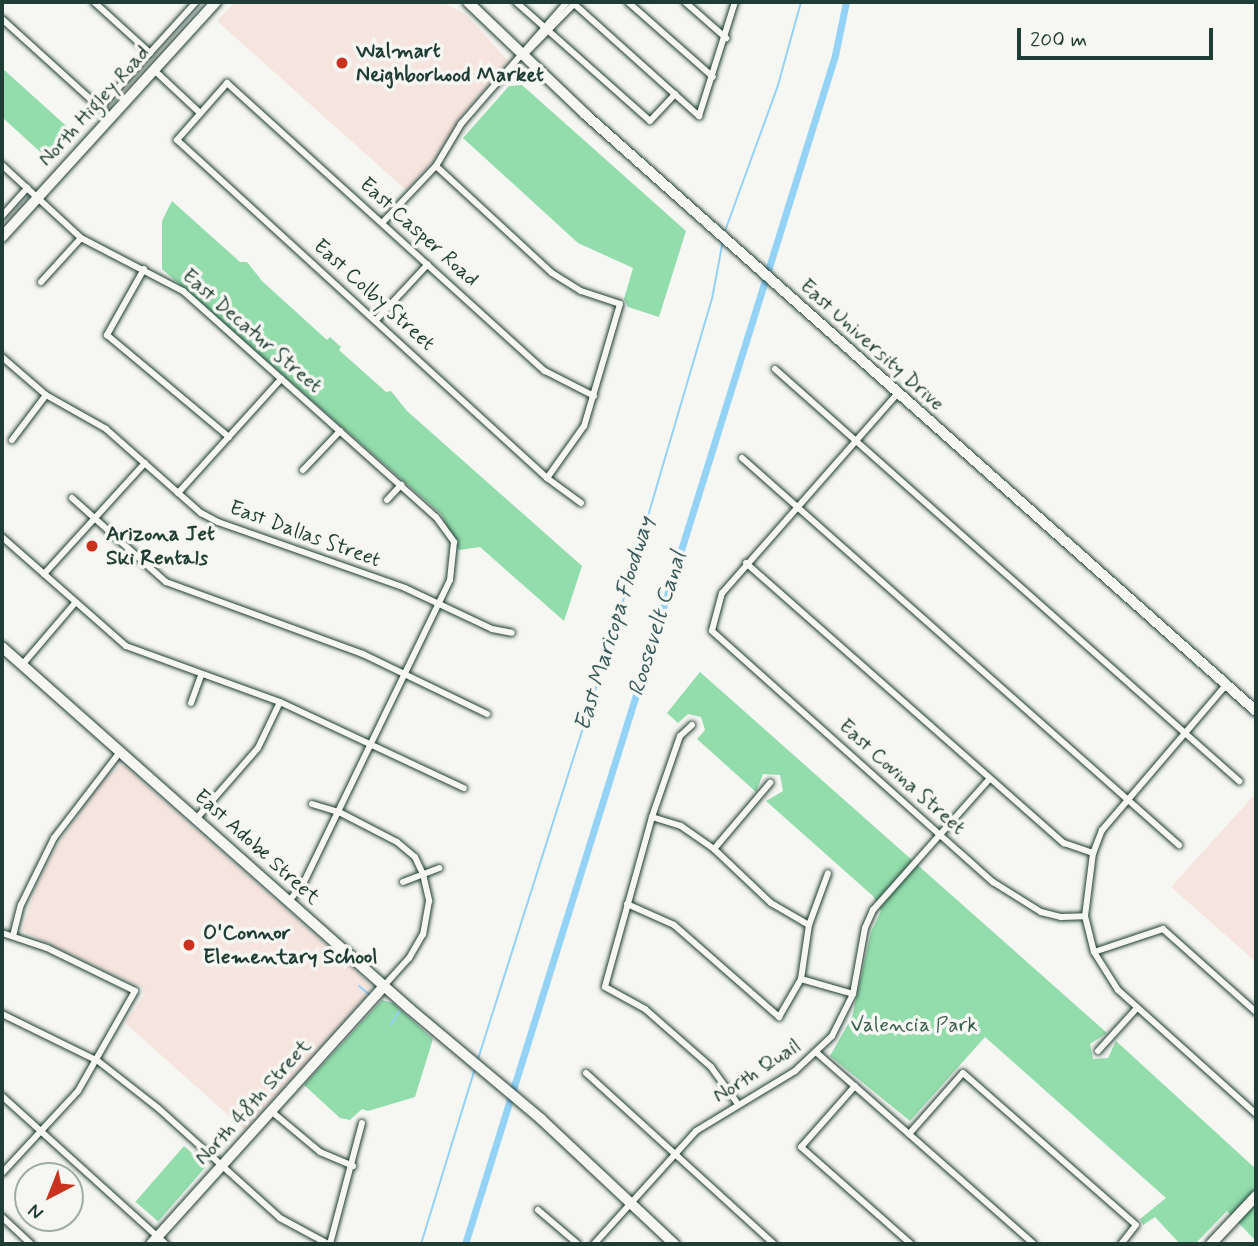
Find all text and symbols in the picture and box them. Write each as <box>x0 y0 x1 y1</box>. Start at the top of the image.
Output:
scale bar <box>1020 14 1216 58</box>
text: 200 m <box>1030 26 1087 54</box>
place label: Walmart Neighborhood Market <box>356 38 547 88</box>
street label: North Higley Road <box>33 40 155 172</box>
marker: Walmart Neighborhood Market <box>334 55 350 71</box>
street label: East Casper Road <box>354 172 484 292</box>
street label: East Colby Street <box>307 233 441 357</box>
street label: East Decatur Street <box>175 262 329 400</box>
street label: East University Drive <box>795 273 949 417</box>
street label: East Dallas Street <box>224 494 386 574</box>
water label: East Maricopa Floodway <box>568 511 662 737</box>
place label: Arizona Jet Ski Rentals <box>106 521 215 571</box>
marker: Arizona Jet Ski Rentals <box>84 538 100 554</box>
water label: Roosevelt Canal <box>623 548 693 700</box>
street label: East Covina Street <box>832 712 972 842</box>
street label: East Adobe Street <box>189 784 325 910</box>
place label: O'Connor Elementary School <box>203 920 378 970</box>
marker: O'Connor Elementary School <box>181 937 197 953</box>
park label: Valencia Park <box>851 1012 977 1038</box>
street label: North Quail <box>708 1033 806 1109</box>
street label: North 48th Street <box>190 1034 316 1170</box>
north arrow <box>14 1162 84 1232</box>
text: N <box>23 1198 49 1225</box>

